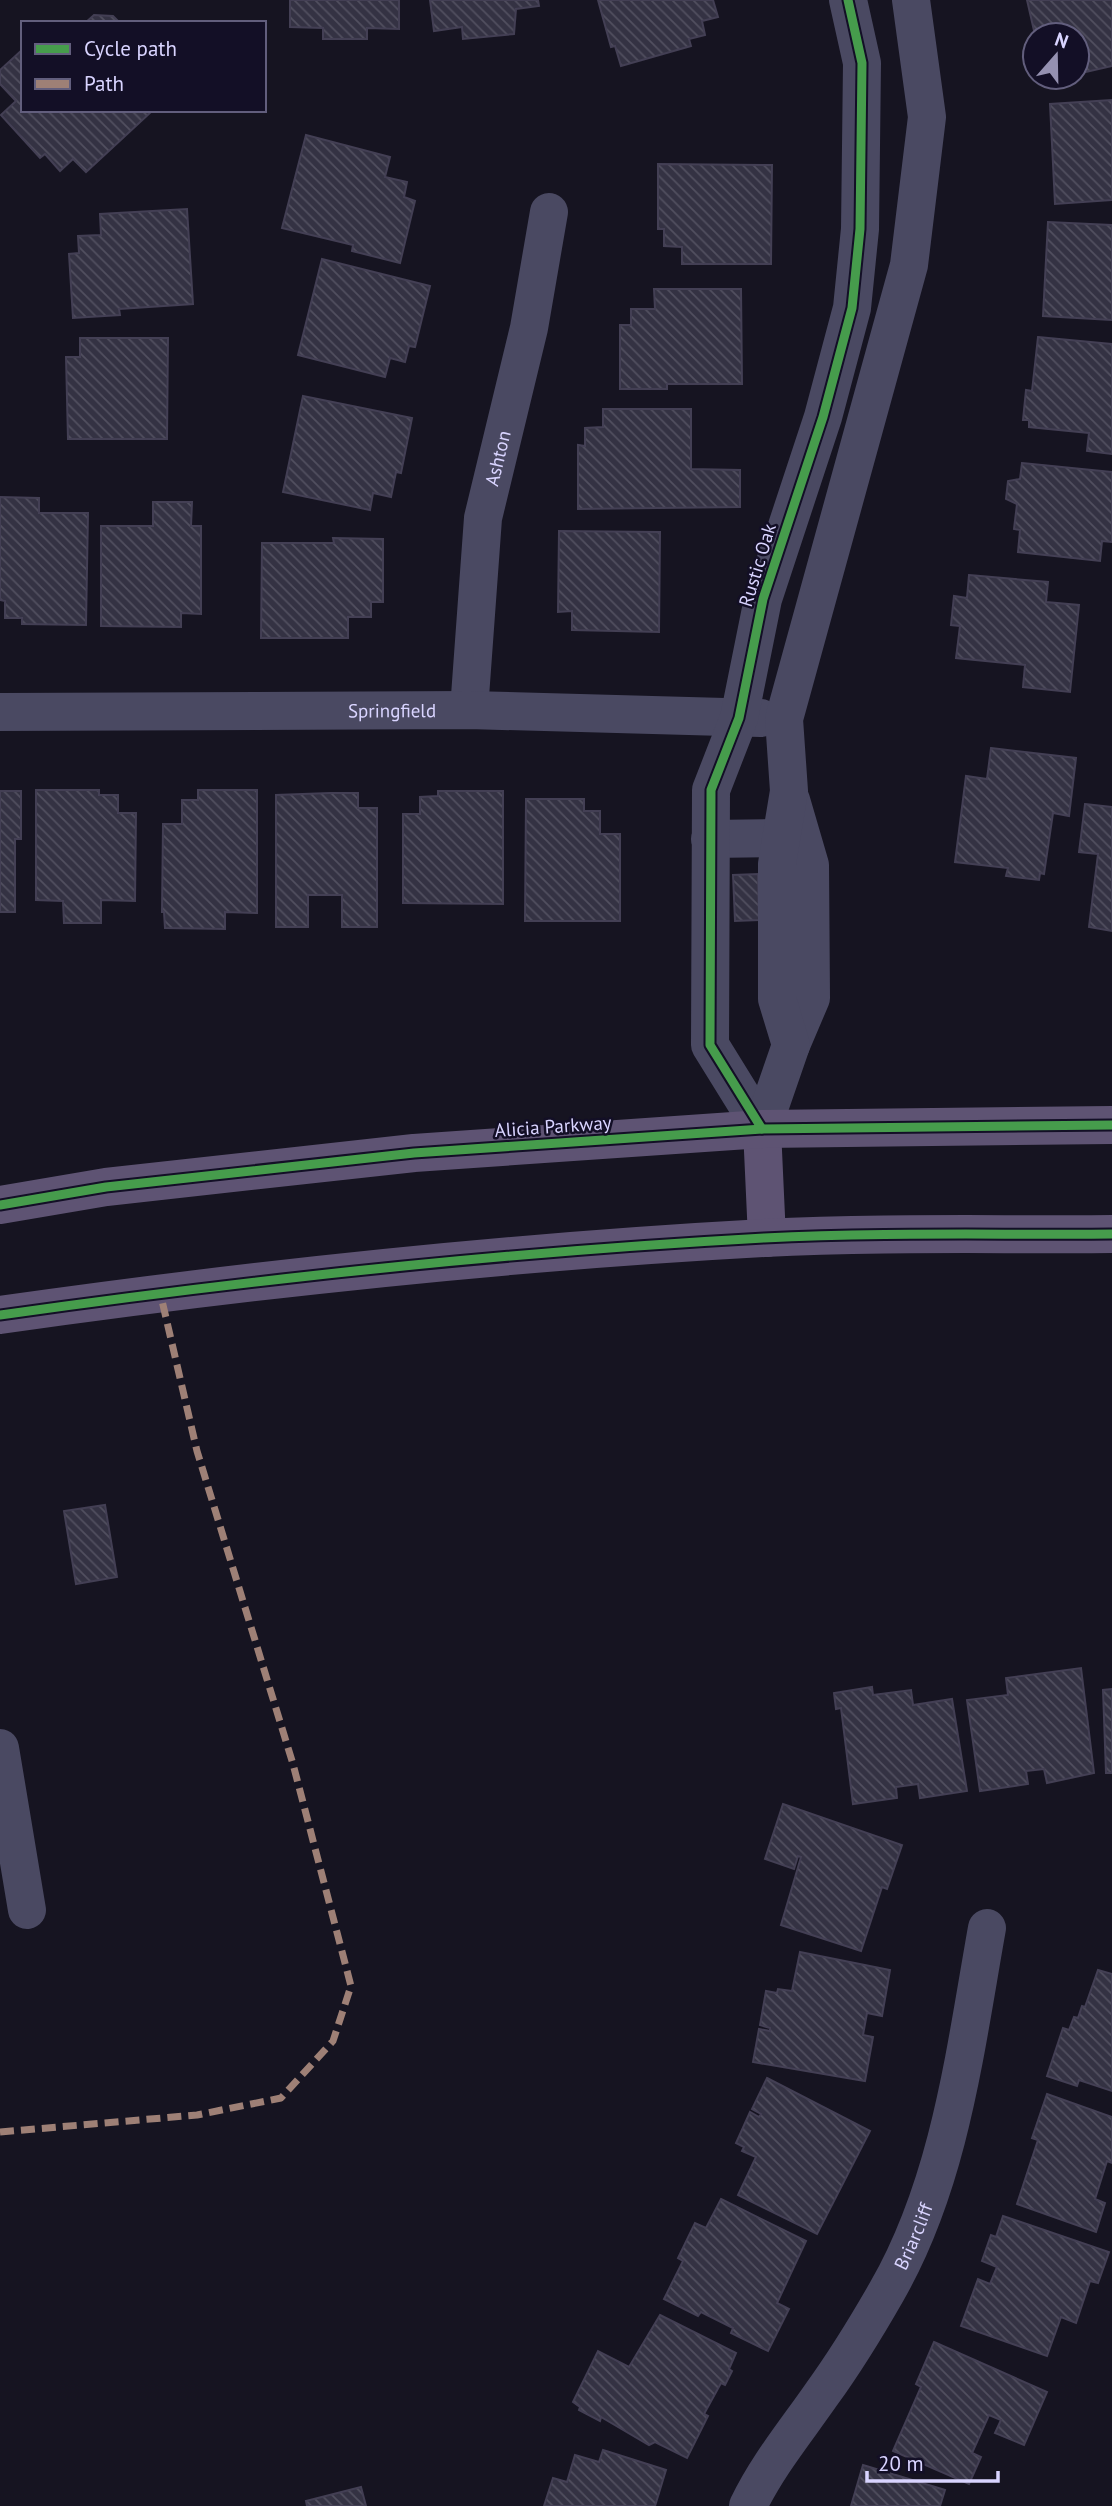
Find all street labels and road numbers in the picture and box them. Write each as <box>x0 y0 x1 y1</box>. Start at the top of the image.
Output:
street label: Ashton <box>479 428 516 488</box>
street label: Rustic Oak <box>733 521 781 609</box>
street label: Springfield <box>348 698 436 723</box>
street label: Alicia Parkway <box>494 1110 612 1142</box>
street label: Briarcliff <box>888 2199 938 2274</box>

